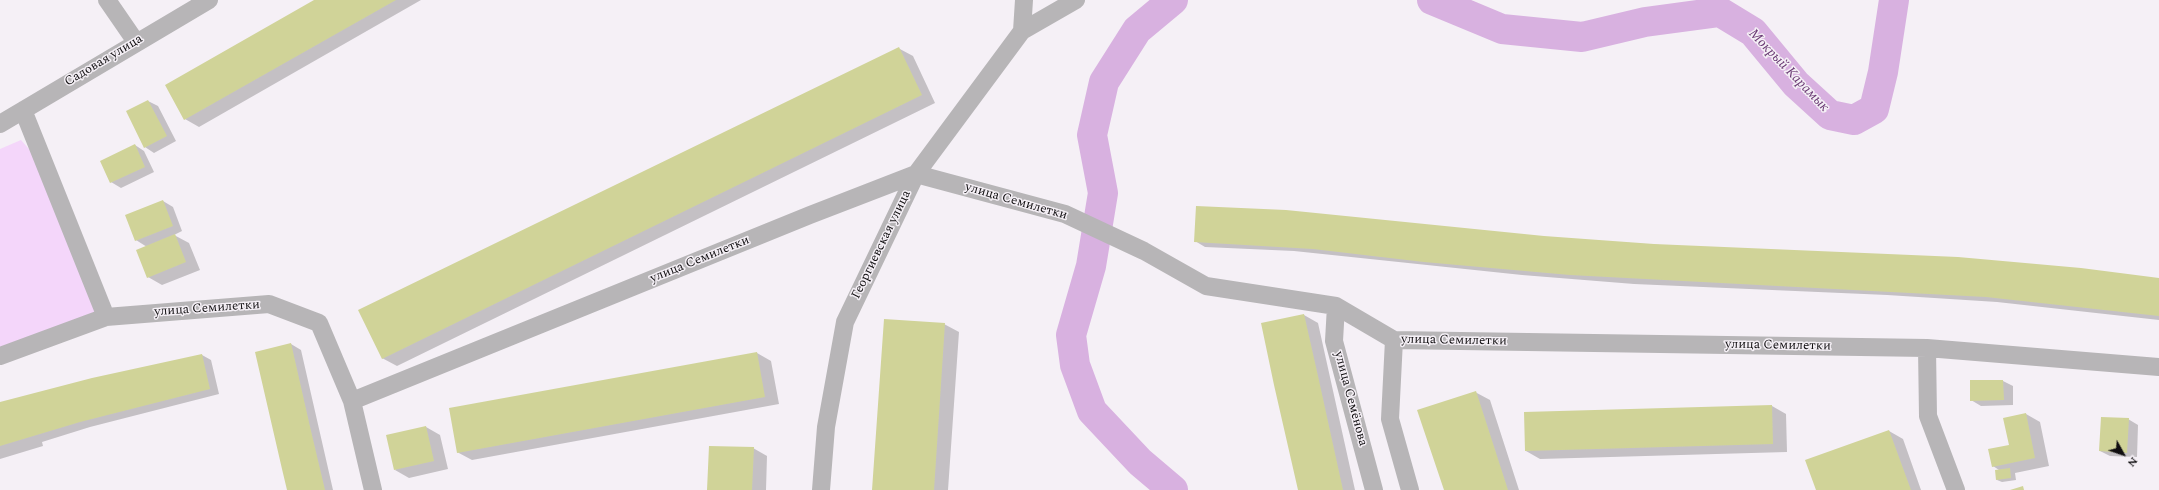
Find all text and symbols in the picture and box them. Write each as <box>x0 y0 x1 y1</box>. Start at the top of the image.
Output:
water label: Мокрый Карамык <box>1744 26 1832 116</box>
street label: Садовая улица <box>62 32 146 90</box>
street label: улица Семилетки <box>963 180 1069 224</box>
street label: Георгиевская улица <box>849 188 915 302</box>
street label: улица Семилетки <box>648 233 752 287</box>
street label: улица Семилетки <box>154 298 260 320</box>
street label: улица Семилетки <box>1401 332 1507 350</box>
street label: улица Семилетки <box>1725 337 1831 355</box>
street label: улица Семёнова <box>1330 350 1370 448</box>
north arrow <box>2103 434 2143 474</box>
text: N <box>2123 453 2142 471</box>

